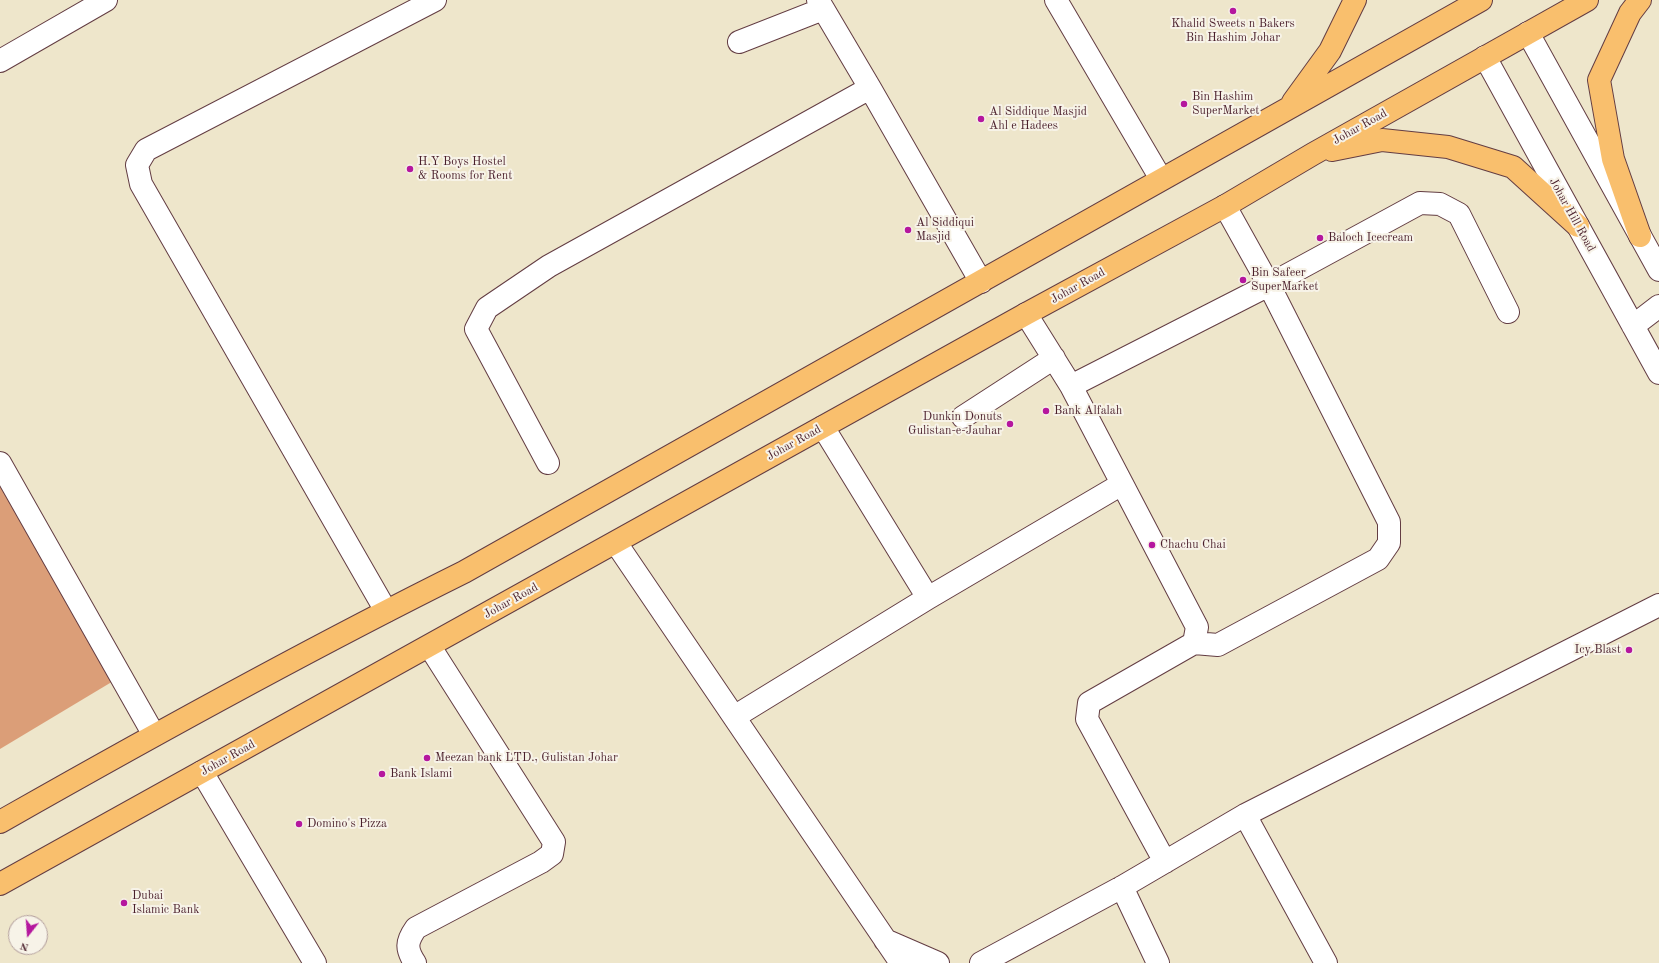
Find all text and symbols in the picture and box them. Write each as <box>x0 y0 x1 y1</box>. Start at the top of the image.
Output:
marker: Khalid Sweets n Bakers Bin Hashim Johar <box>1228 6 1238 16</box>
place label: Khalid Sweets n Bakers Bin Hashim Johar <box>1171 17 1295 45</box>
place label: Bin Hashim SuperMarket <box>1192 90 1259 118</box>
marker: Bin Hashim SuperMarket <box>1179 99 1189 109</box>
place label: Al Siddique Masjid Ahl e Hadees <box>989 105 1087 133</box>
street label: Johar Road <box>1330 106 1390 148</box>
marker: Al Siddique Masjid Ahl e Hadees <box>976 114 986 124</box>
place label: H.Y Boys Hostel & Rooms for Rent <box>418 155 512 183</box>
marker: H.Y Boys Hostel & Rooms for Rent <box>405 164 415 174</box>
street label: Johar Hill Road <box>1546 175 1598 255</box>
place label: Al Siddiqui Masjid <box>916 216 974 244</box>
marker: Al Siddiqui Masjid <box>903 225 913 235</box>
place label: Baloch Icecream <box>1328 231 1413 245</box>
marker: Baloch Icecream <box>1315 233 1325 243</box>
street label: Johar Road <box>1048 265 1108 307</box>
place label: Bin Safeer SuperMarket <box>1251 266 1318 294</box>
marker: Bin Safeer SuperMarket <box>1238 275 1248 285</box>
place label: Bank Alfalah <box>1054 404 1122 418</box>
marker: Bank Alfalah <box>1041 406 1051 416</box>
place label: Dunkin Donuts Gulistan-e-Jauhar <box>908 410 1002 438</box>
marker: Dunkin Donuts Gulistan-e-Jauhar <box>1005 419 1015 429</box>
street label: Johar Road <box>764 422 824 464</box>
place label: Chachu Chai <box>1160 538 1226 552</box>
marker: Chachu Chai <box>1147 540 1157 550</box>
street label: Johar Road <box>481 580 541 622</box>
place label: Icy Blast <box>1574 643 1621 657</box>
marker: Icy Blast <box>1624 645 1634 655</box>
street label: Johar Road <box>198 737 258 779</box>
place label: Meezan bank LTD., Gulistan Johar <box>435 751 618 765</box>
marker: Meezan bank LTD., Gulistan Johar <box>422 753 432 763</box>
place label: Bank Islami <box>390 767 452 781</box>
marker: Bank Islami <box>377 769 387 779</box>
place label: Domino's Pizza <box>307 817 387 831</box>
marker: Domino's Pizza <box>294 819 304 829</box>
place label: Dubai Islamic Bank <box>132 889 199 917</box>
marker: Dubai Islamic Bank <box>119 898 129 908</box>
north arrow <box>8 915 48 955</box>
text: N <box>19 940 30 952</box>

